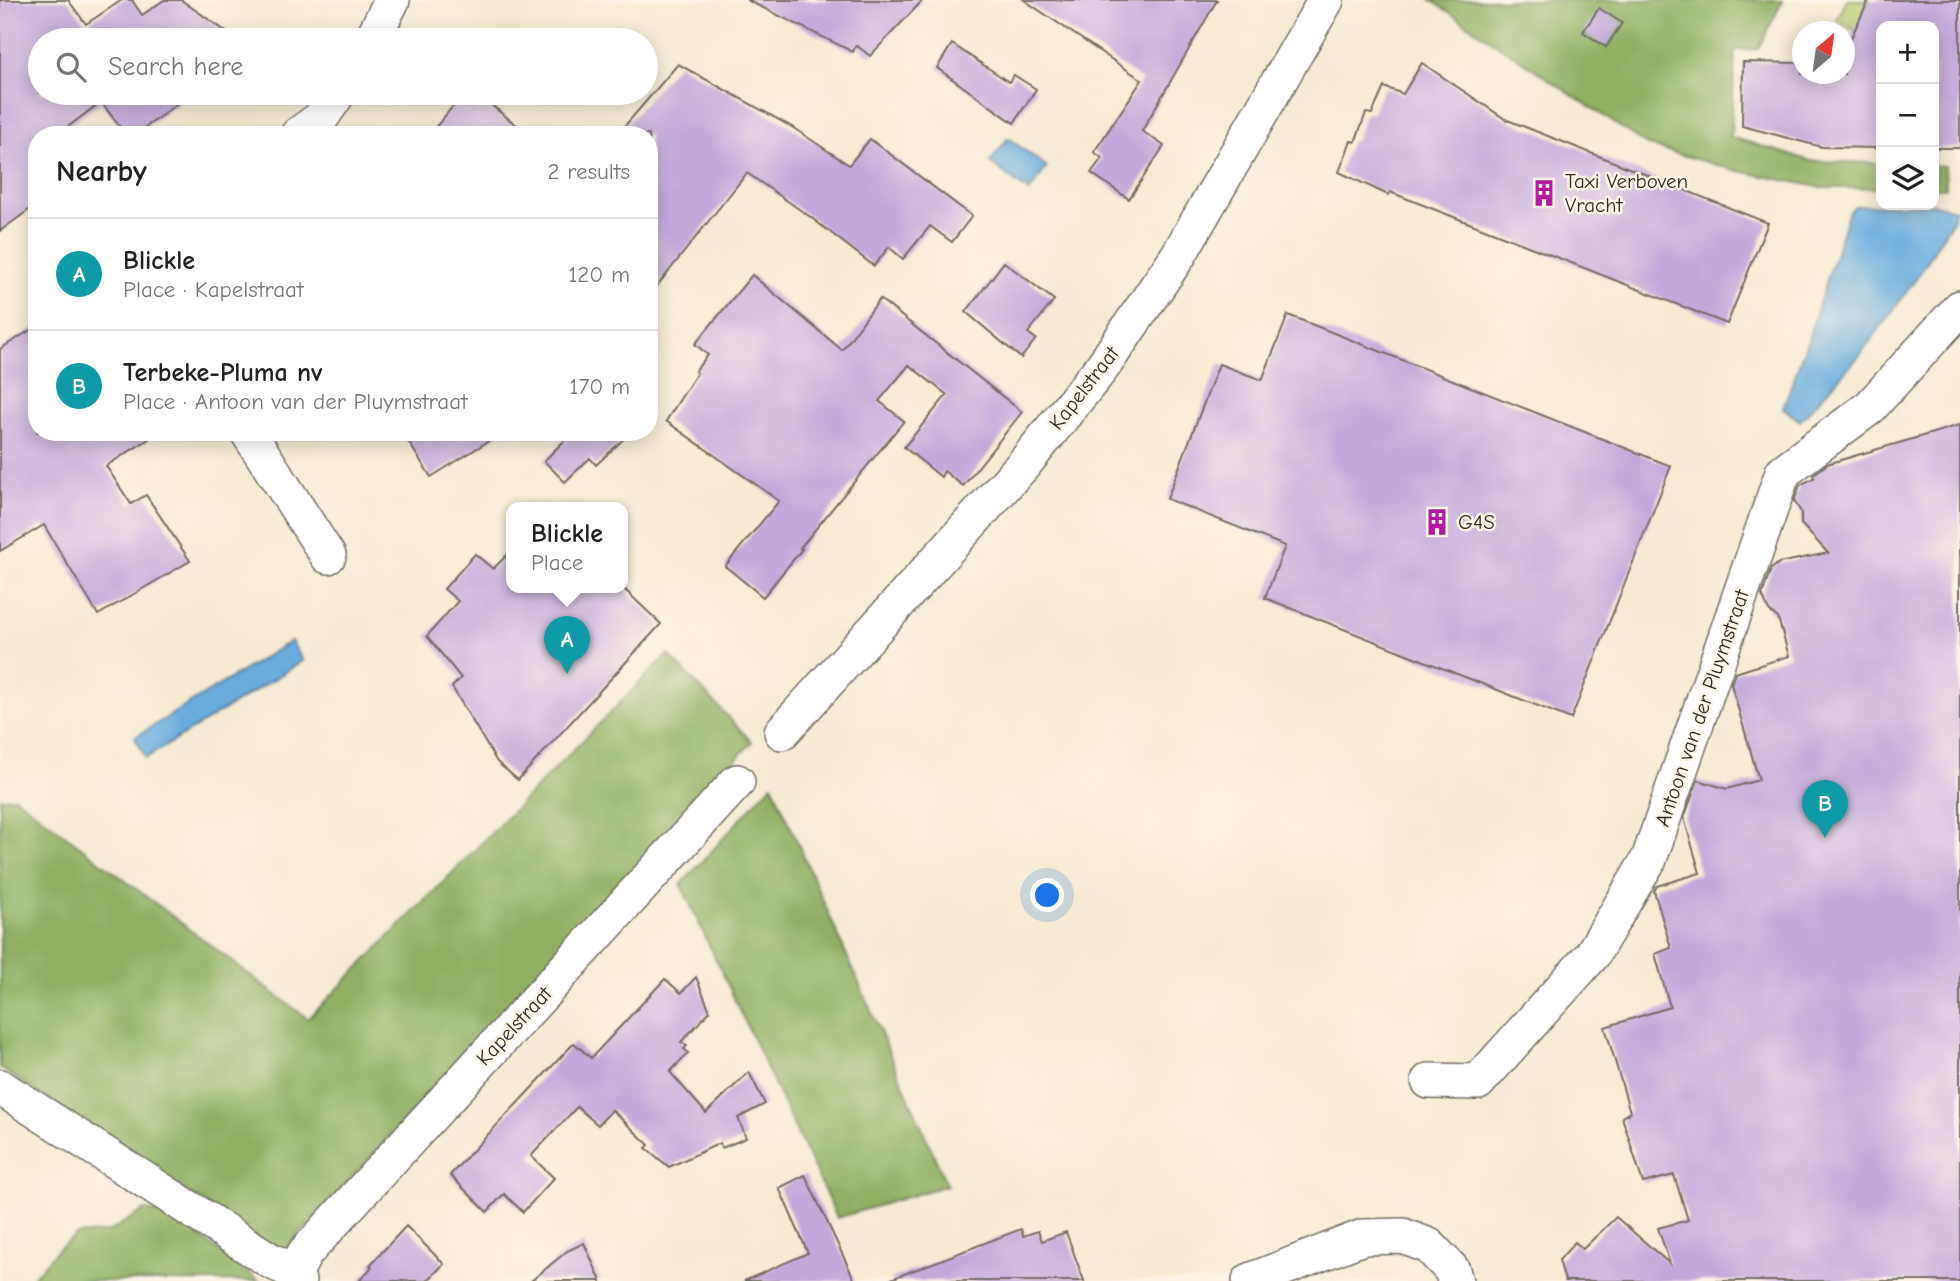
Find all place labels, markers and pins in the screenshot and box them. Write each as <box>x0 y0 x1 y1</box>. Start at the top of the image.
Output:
place label: Taxi Verboven Vracht <box>1565 169 1688 217</box>
building icon: Taxi Verboven Vracht <box>1529 178 1559 208</box>
building icon: G4S <box>1422 507 1452 537</box>
place label: G4S <box>1458 510 1495 534</box>
pin: A <box>544 616 590 674</box>
pin: B <box>1802 780 1848 838</box>

